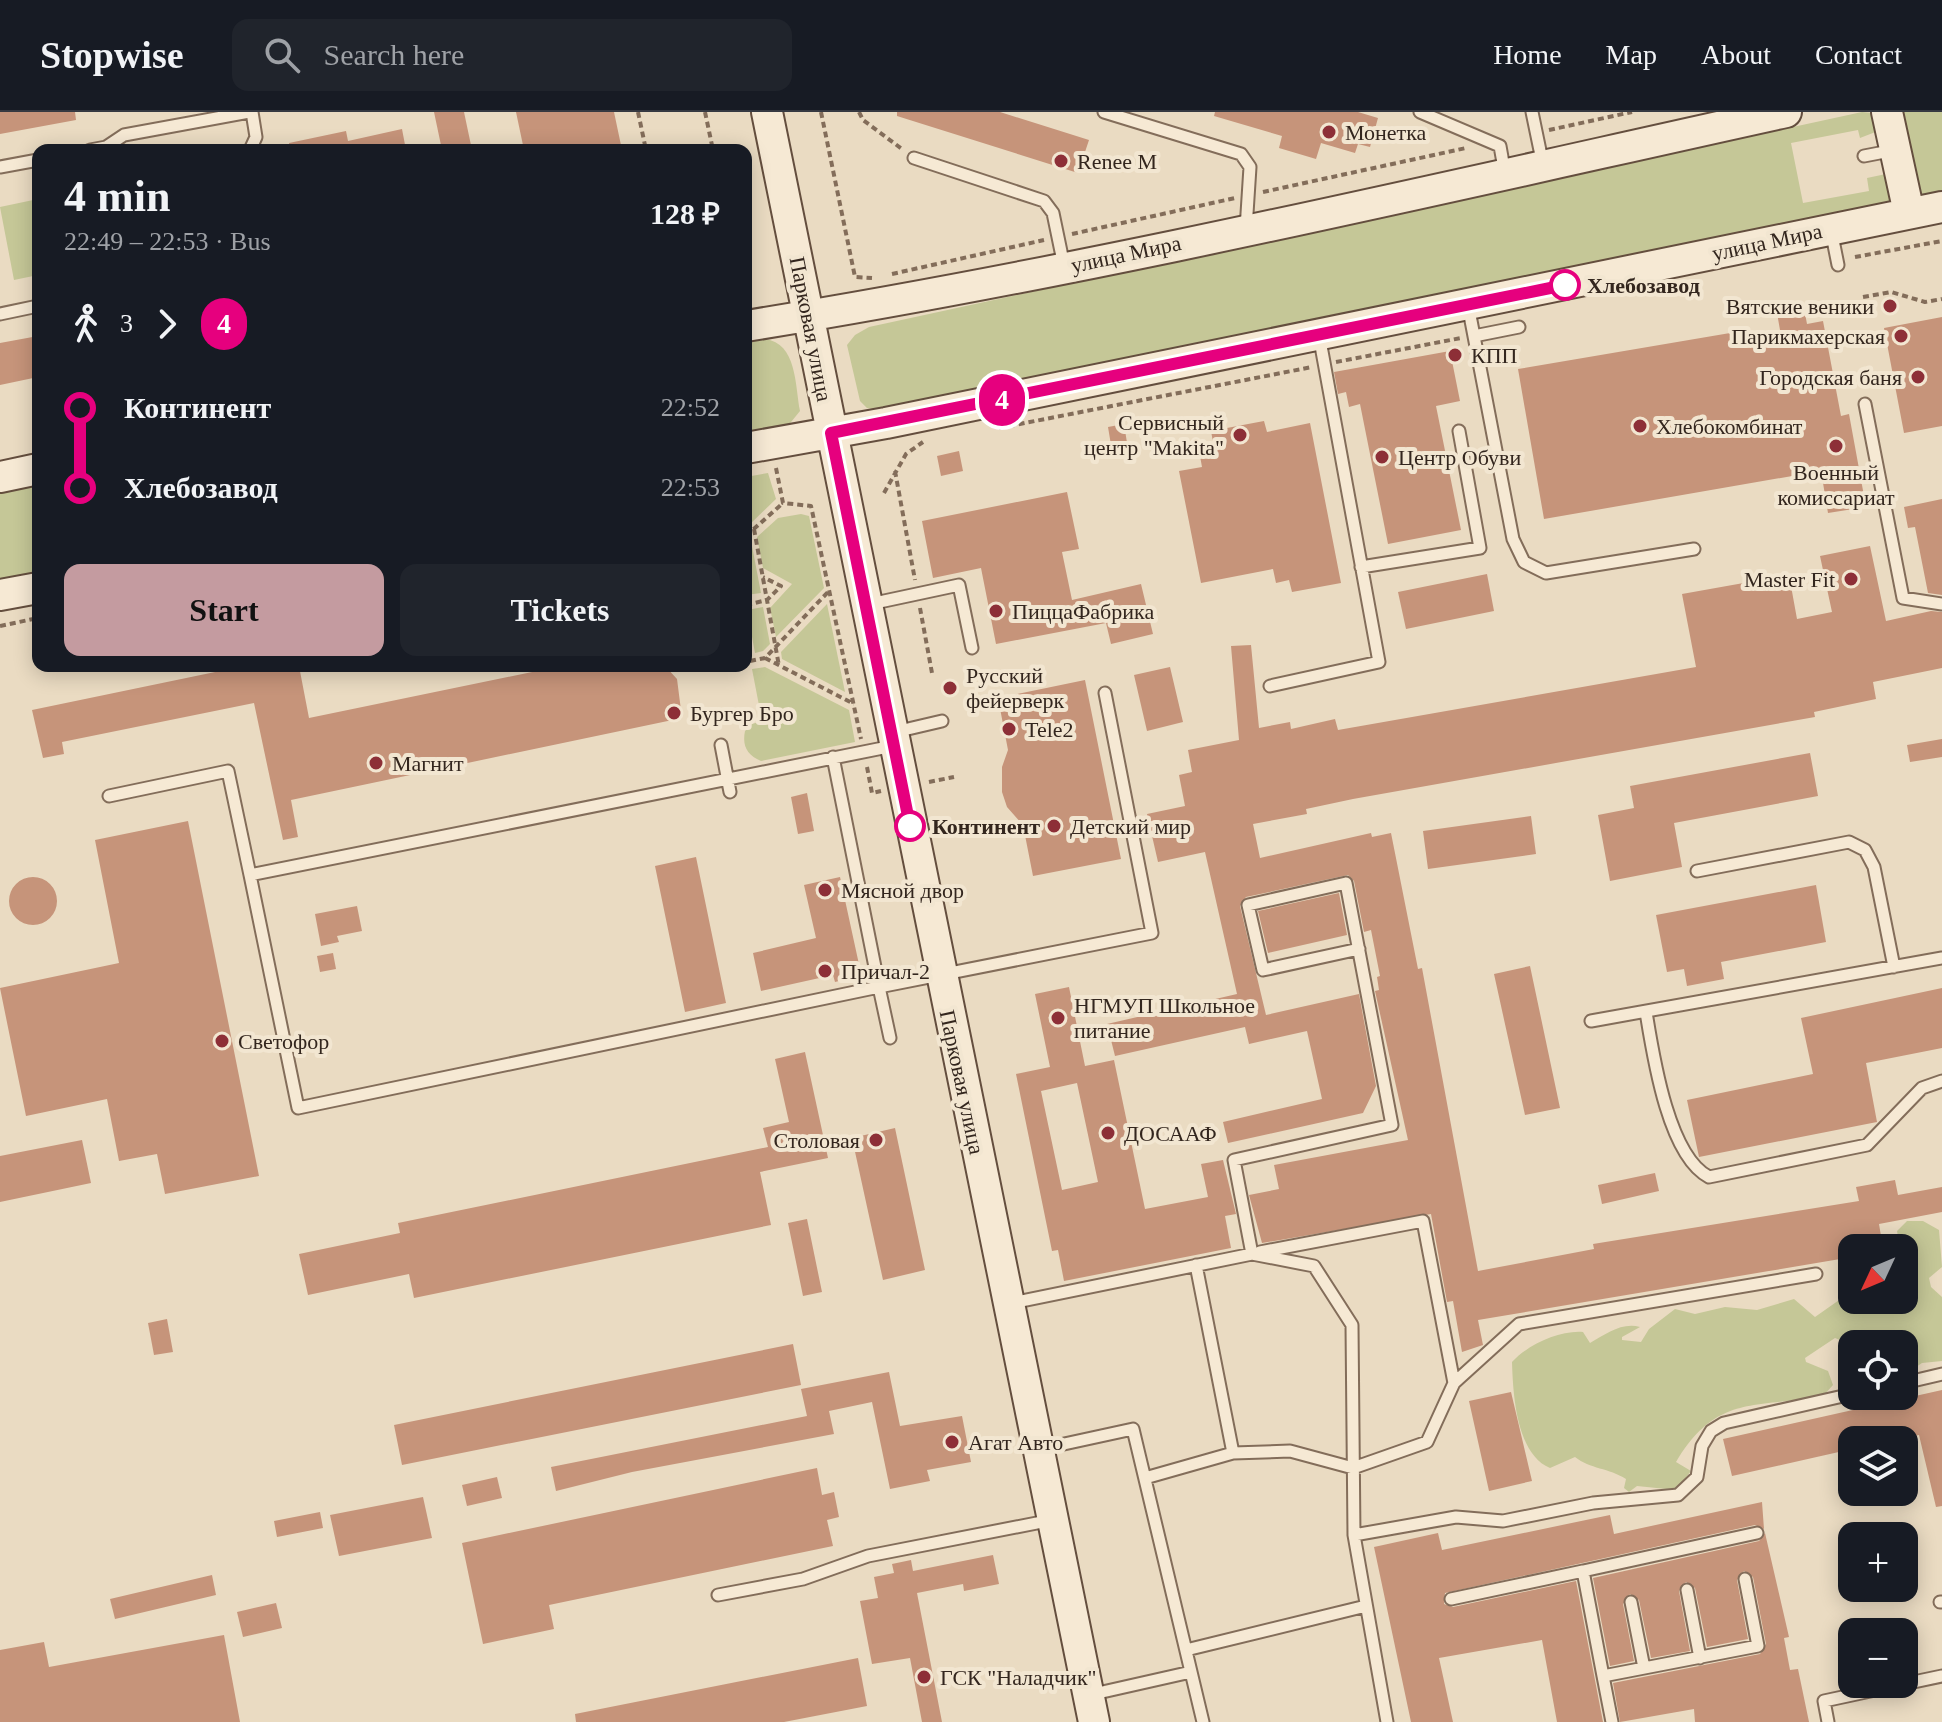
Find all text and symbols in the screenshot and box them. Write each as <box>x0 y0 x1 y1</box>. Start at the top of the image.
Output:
search box <box>232 19 792 91</box>
icon: search <box>260 33 304 77</box>
text: Stopwise <box>40 34 184 76</box>
text: Search here <box>324 38 464 71</box>
text: Home <box>1493 39 1562 70</box>
text: Map <box>1606 39 1657 70</box>
text: About <box>1701 39 1771 70</box>
text: Contact <box>1815 39 1902 70</box>
place label: Монетка <box>1345 120 1427 145</box>
marker: Монетка <box>1320 123 1338 141</box>
place label: Renee M <box>1077 149 1157 174</box>
marker: Renee M <box>1052 152 1070 170</box>
text: 4 min <box>64 172 170 221</box>
text: 128 ₽ <box>650 197 720 230</box>
street label: улица Мира <box>1710 218 1825 266</box>
text: 22:49 – 22:53 · Bus <box>64 227 271 256</box>
street label: улица Мира <box>1069 230 1184 278</box>
street label: Парковая улица <box>785 254 837 404</box>
marker: Хлебозавод <box>1550 270 1580 300</box>
place label: Хлебозавод <box>1587 273 1700 298</box>
place label: Вятские веники <box>1726 294 1874 319</box>
marker: Вятские веники <box>1881 297 1899 315</box>
icon: walk <box>64 302 108 346</box>
icon: forward <box>145 302 189 346</box>
text: 4 <box>217 308 231 339</box>
text: 3 <box>120 309 133 338</box>
place label: Парикмахерская <box>1731 324 1885 349</box>
marker: Парикмахерская <box>1892 327 1910 345</box>
place label: КПП <box>1471 343 1518 368</box>
marker: КПП <box>1446 346 1464 364</box>
place label: Городская баня <box>1759 365 1902 390</box>
marker: Городская баня <box>1909 368 1927 386</box>
line badge: 4 <box>976 374 1028 426</box>
text: 4 <box>995 384 1009 415</box>
text: Континент <box>124 391 271 424</box>
text: 22:52 <box>661 393 720 422</box>
place label: Сервисный центр "Makita" <box>1084 410 1224 460</box>
place label: Хлебокомбинат <box>1656 414 1803 439</box>
marker: Хлебокомбинат <box>1631 417 1649 435</box>
marker: Сервисный центр "Makita" <box>1231 426 1249 444</box>
marker: Военный комиссариат <box>1827 437 1845 455</box>
place label: Центр Обуви <box>1398 445 1521 470</box>
marker: Центр Обуви <box>1373 448 1391 466</box>
place label: Военный комиссариат <box>1778 460 1895 510</box>
text: Хлебозавод <box>124 471 278 504</box>
text: 22:53 <box>661 473 720 502</box>
button: Start <box>64 564 384 656</box>
button: Tickets <box>400 564 720 656</box>
place label: Master Fit <box>1744 567 1835 592</box>
marker: Master Fit <box>1842 570 1860 588</box>
place label: ПиццаФабрика <box>1012 599 1154 624</box>
marker: ПиццаФабрика <box>987 602 1005 620</box>
place label: Русский фейерверк <box>966 663 1065 713</box>
marker: Русский фейерверк <box>941 679 959 697</box>
place label: Бургер Бро <box>690 701 794 726</box>
marker: Бургер Бро <box>665 704 683 722</box>
place label: Tele2 <box>1025 717 1074 742</box>
marker: Tele2 <box>1000 720 1018 738</box>
place label: Магнит <box>392 751 464 776</box>
marker: Магнит <box>367 754 385 772</box>
marker: Континент <box>895 811 925 841</box>
place label: Континент <box>932 814 1040 839</box>
place label: Детский мир <box>1070 814 1191 839</box>
marker: Детский мир <box>1045 817 1063 835</box>
place label: Мясной двор <box>841 878 964 903</box>
marker: Мясной двор <box>816 881 834 899</box>
place label: Причал-2 <box>841 959 930 984</box>
marker: Причал-2 <box>816 962 834 980</box>
place label: НГМУП Школьное питание <box>1074 993 1255 1043</box>
street label: Парковая улица <box>934 1007 990 1157</box>
marker: НГМУП Школьное питание <box>1049 1009 1067 1027</box>
place label: Светофор <box>238 1029 329 1054</box>
marker: Светофор <box>213 1032 231 1050</box>
place label: ДОСААФ <box>1124 1121 1217 1146</box>
marker: ДОСААФ <box>1099 1124 1117 1142</box>
place label: Столовая <box>774 1128 860 1153</box>
marker: Столовая <box>867 1131 885 1149</box>
north arrow <box>1838 1234 1918 1314</box>
map controls <box>1838 1234 1918 1698</box>
button: locate <box>1838 1330 1918 1410</box>
button: layers <box>1838 1426 1918 1506</box>
place label: Агат Авто <box>968 1430 1063 1455</box>
marker: Агат Авто <box>943 1433 961 1451</box>
button: + <box>1838 1522 1918 1602</box>
button: − <box>1838 1618 1918 1698</box>
place label: ГСК "Наладчик" <box>940 1665 1097 1690</box>
marker: ГСК "Наладчик" <box>915 1668 933 1686</box>

